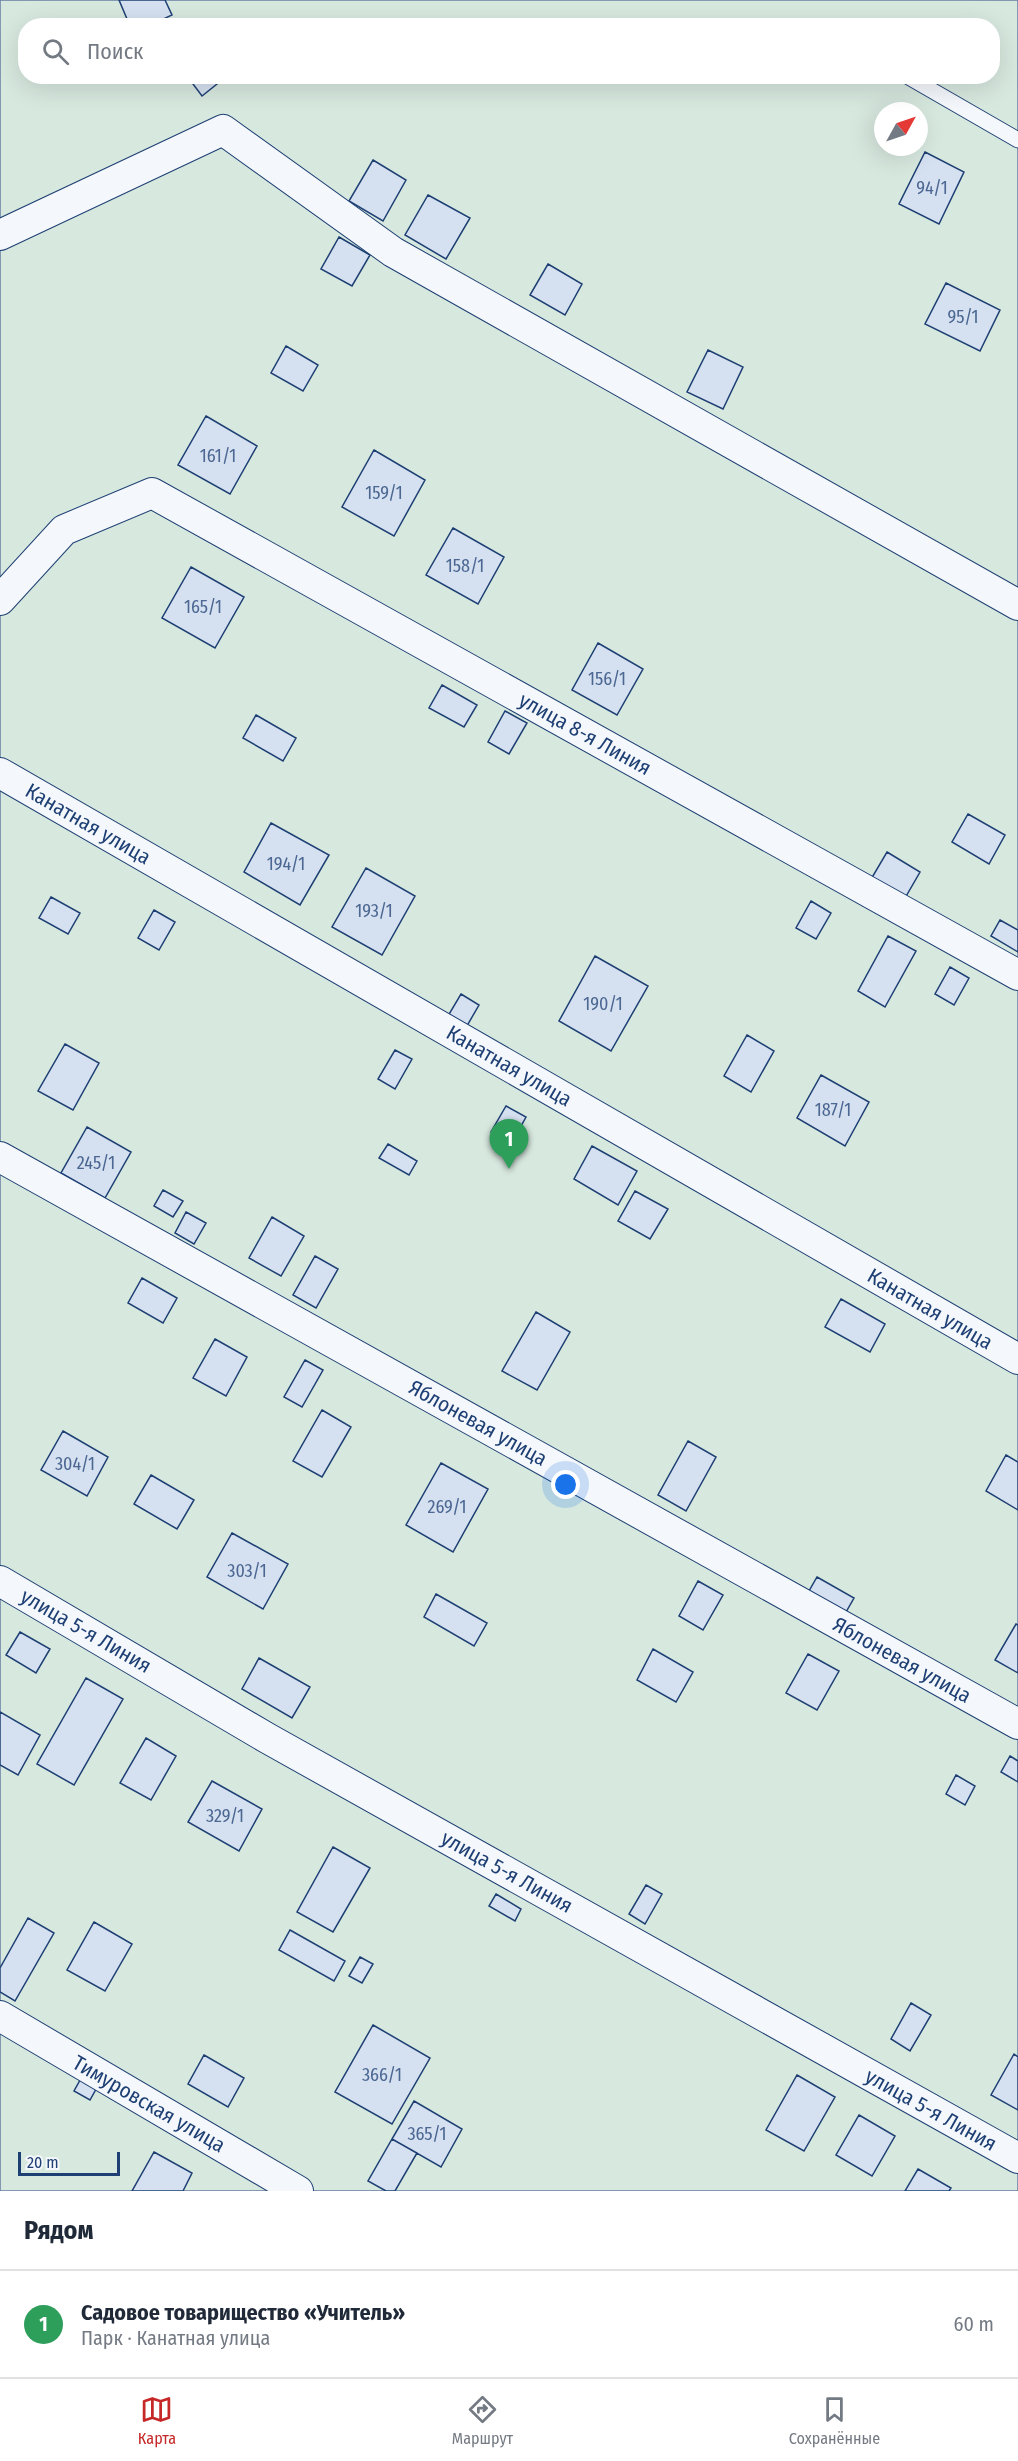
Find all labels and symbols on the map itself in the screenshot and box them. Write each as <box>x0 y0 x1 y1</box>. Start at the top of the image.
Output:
north arrow <box>874 102 928 156</box>
house number: 94/1 <box>916 177 948 199</box>
house number: 95/1 <box>947 306 979 328</box>
house number: 161/1 <box>200 445 236 467</box>
house number: 159/1 <box>365 482 403 504</box>
house number: 158/1 <box>446 555 484 577</box>
house number: 165/1 <box>184 596 222 618</box>
house number: 156/1 <box>588 668 626 690</box>
street label: улица 8-я Линия <box>514 687 656 781</box>
street label: Канатная улица <box>21 778 155 870</box>
house number: 194/1 <box>267 853 305 875</box>
house number: 193/1 <box>355 900 393 922</box>
house number: 190/1 <box>583 993 623 1015</box>
street label: Канатная улица <box>442 1020 576 1112</box>
house number: 187/1 <box>815 1099 851 1121</box>
pin: 1 <box>490 1120 528 1169</box>
house number: 245/1 <box>77 1152 115 1174</box>
street label: Канатная улица <box>863 1263 997 1355</box>
street label: Яблоневая улица <box>404 1374 552 1472</box>
house number: 304/1 <box>55 1453 95 1475</box>
your location <box>551 1470 580 1499</box>
house number: 269/1 <box>427 1496 467 1518</box>
house number: 303/1 <box>227 1560 267 1582</box>
street label: улица 5-я Линия <box>16 1583 156 1679</box>
street label: Яблоневая улица <box>828 1611 976 1709</box>
house number: 329/1 <box>206 1805 244 1827</box>
street label: улица 5-я Линия <box>437 1825 577 1919</box>
street label: Тимуровская улица <box>68 2050 230 2158</box>
street label: улица 5-я Линия <box>861 2063 1001 2157</box>
house number: 366/1 <box>362 2064 402 2086</box>
house number: 365/1 <box>407 2123 447 2145</box>
scale bar <box>18 2149 120 2176</box>

